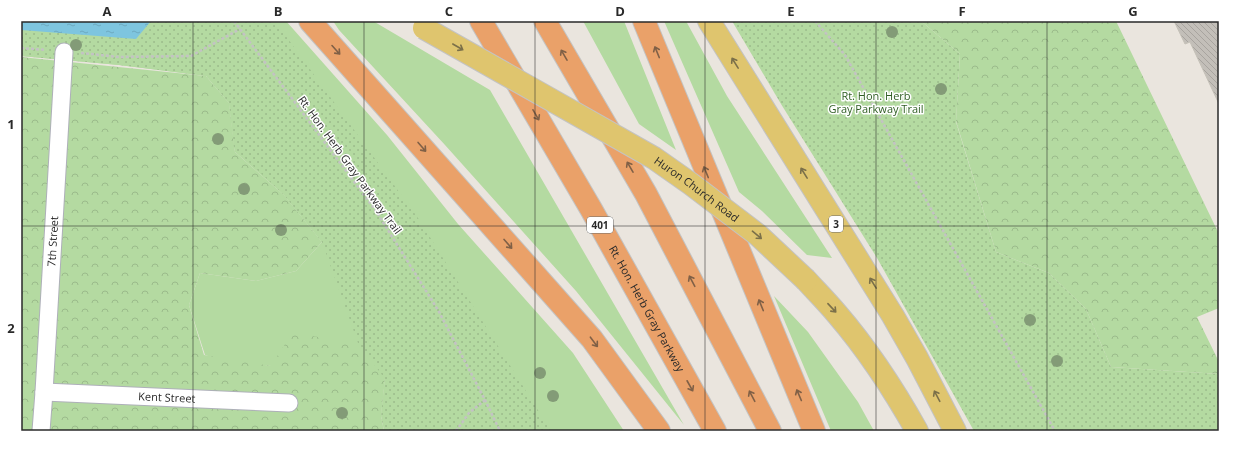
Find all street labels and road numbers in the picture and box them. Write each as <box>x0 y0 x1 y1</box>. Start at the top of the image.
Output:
street label: Rt. Hon. Herb Gray Parkway Trail <box>295 93 406 237</box>
street label: Huron Church Road <box>652 153 742 225</box>
street label: 7th Street <box>43 216 61 267</box>
road number: 3 <box>829 216 843 232</box>
road number: 401 <box>587 217 613 233</box>
street label: Rt. Hon. Herb Gray Parkway <box>606 243 689 375</box>
street label: Kent Street <box>138 388 196 406</box>

